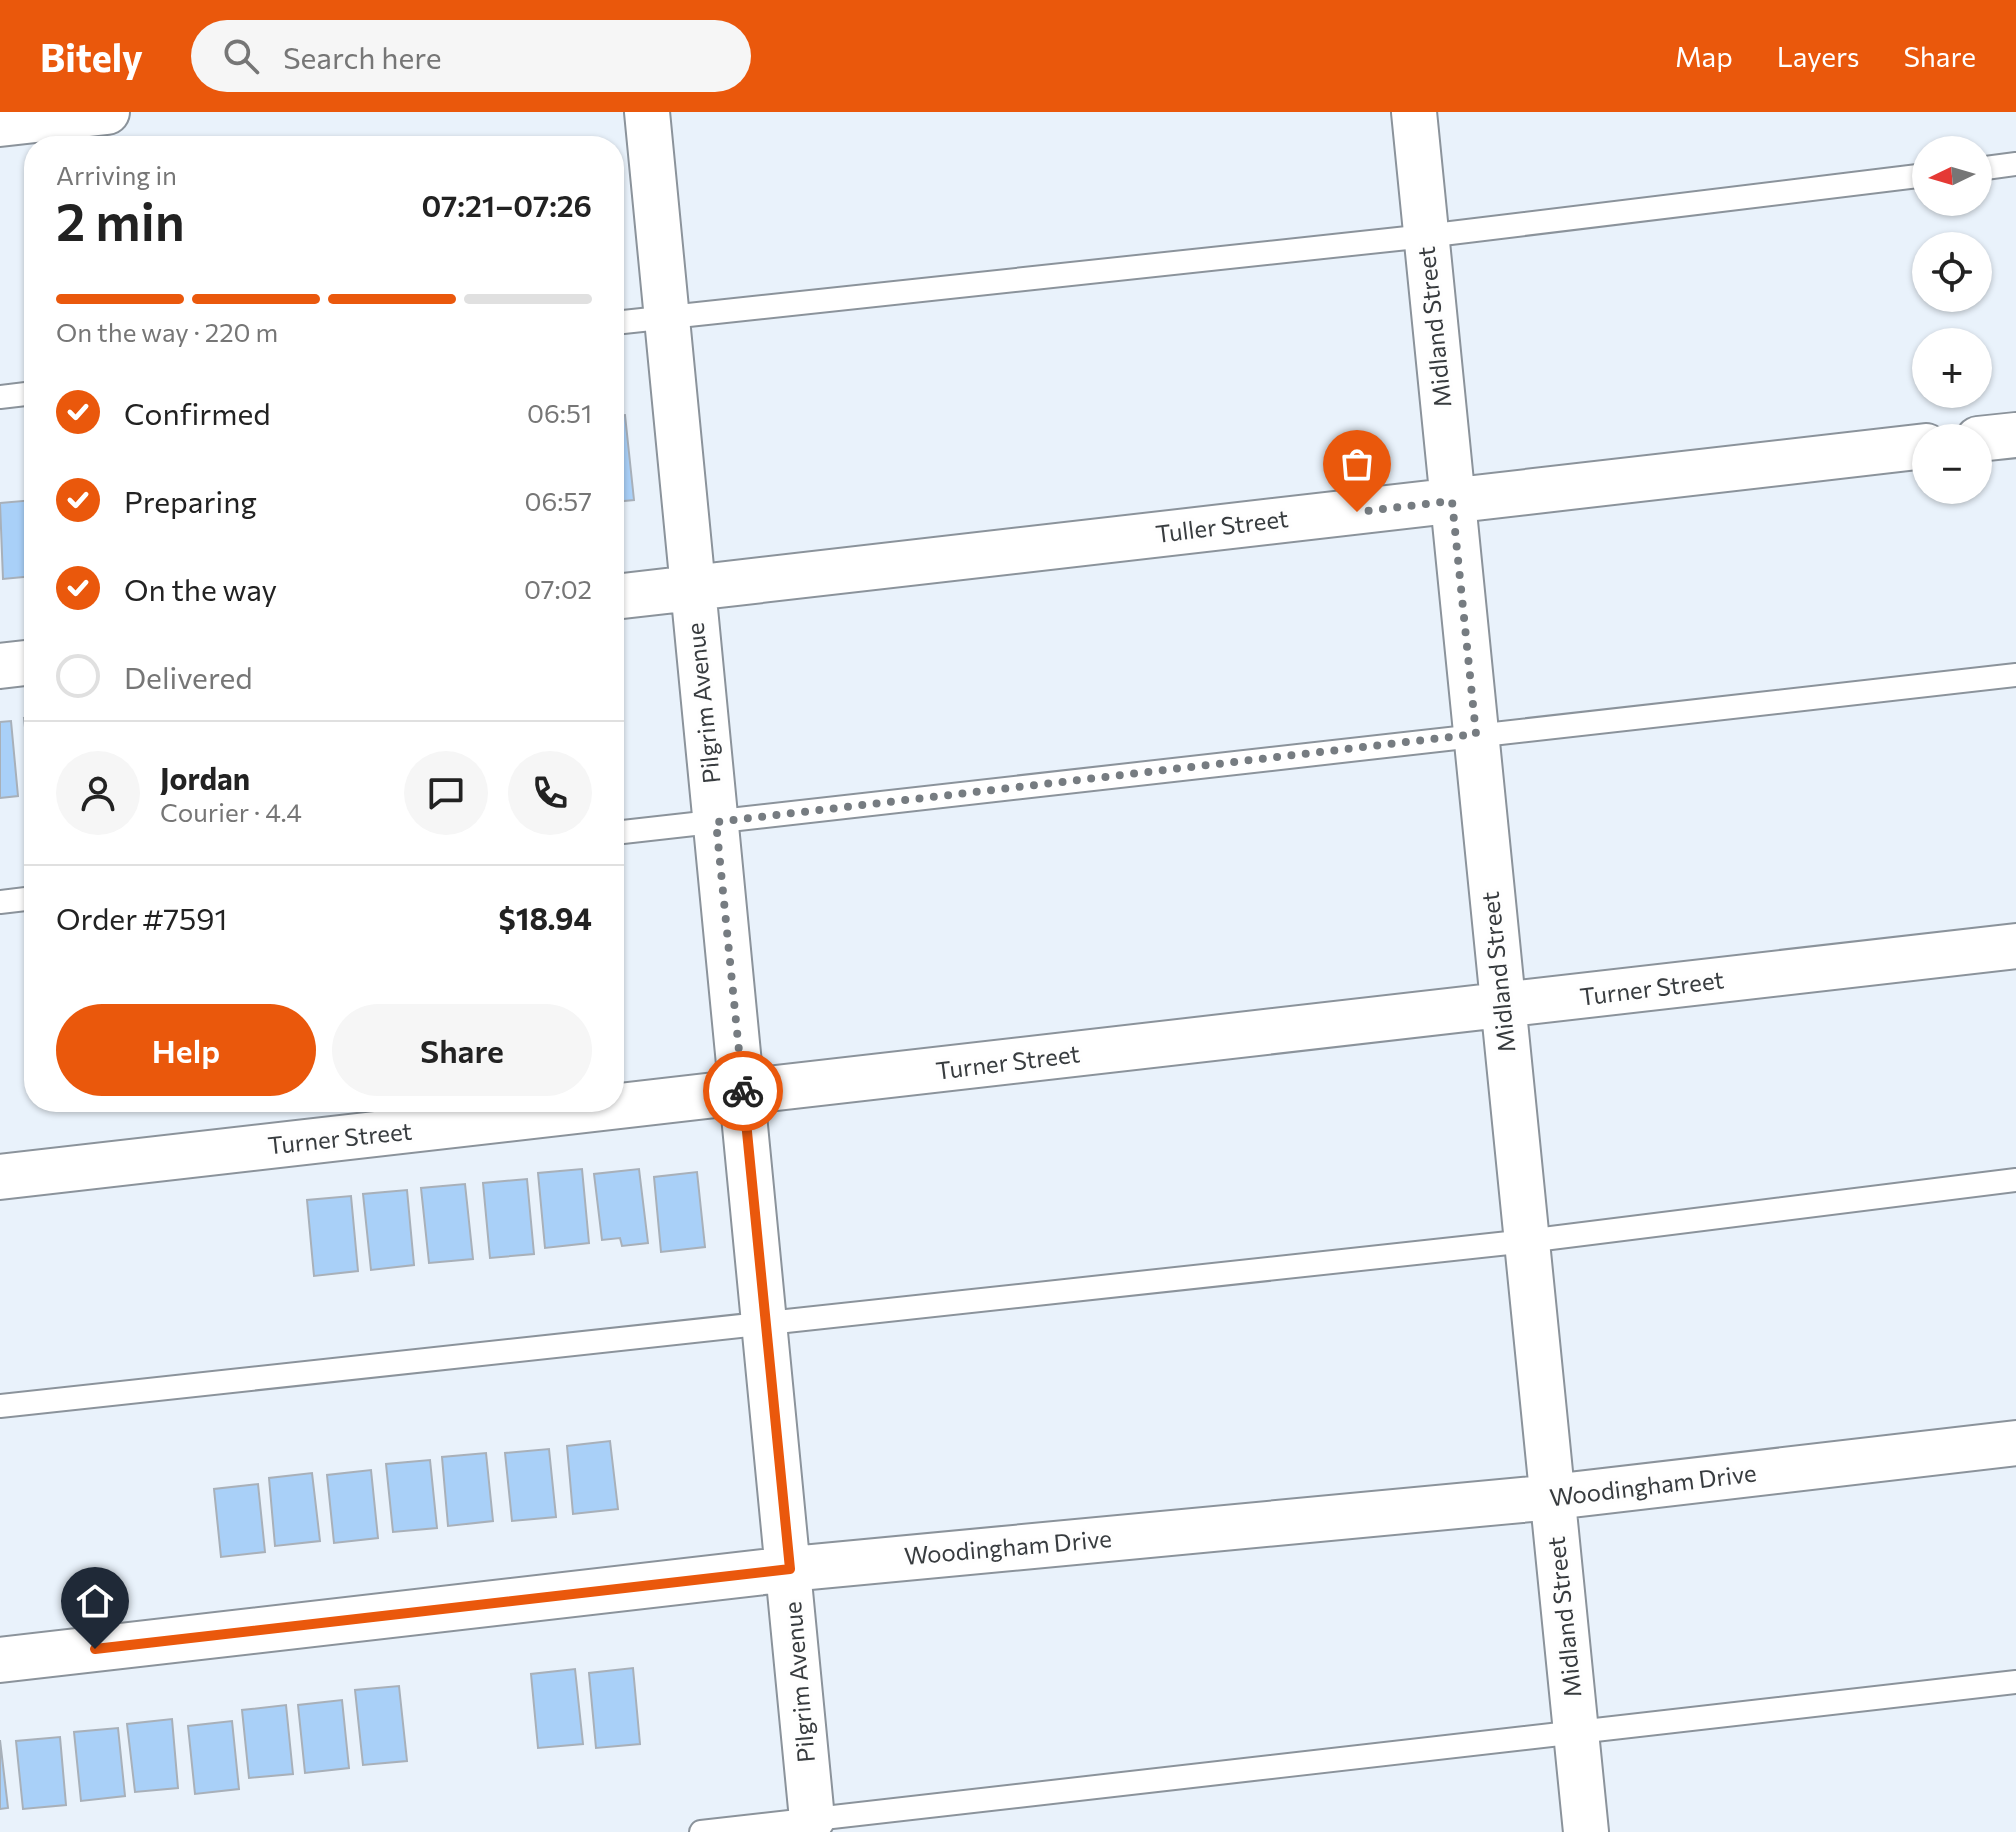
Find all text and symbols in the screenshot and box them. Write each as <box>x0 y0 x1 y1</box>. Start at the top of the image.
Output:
search box <box>191 20 751 92</box>
text: Bitely <box>40 33 143 80</box>
icon: search <box>219 34 263 78</box>
text: Search here <box>283 38 442 75</box>
text: Map <box>1675 39 1733 73</box>
text: Layers <box>1777 39 1859 73</box>
text: Share <box>1903 39 1976 73</box>
north arrow <box>1912 136 1992 216</box>
map controls <box>1912 136 1992 504</box>
text: Arriving in <box>56 159 177 190</box>
text: 07:21–07:26 <box>421 186 592 223</box>
text: 2 min <box>56 188 185 252</box>
button: locate <box>1912 232 1992 312</box>
street label: Midland Street <box>1411 245 1456 409</box>
text: On the way · 220 m <box>56 316 278 347</box>
button: + <box>1912 328 1992 408</box>
icon: check <box>56 390 100 434</box>
text: Confirmed <box>124 394 271 431</box>
text: 06:51 <box>527 397 592 428</box>
button: − <box>1912 424 1992 504</box>
pin <box>1323 430 1391 512</box>
icon: bag <box>1335 442 1379 486</box>
icon: check <box>56 478 100 522</box>
text: Preparing <box>124 482 257 519</box>
text: 06:57 <box>524 485 592 516</box>
street label: Tuller Street <box>1154 503 1290 548</box>
icon: check <box>56 566 100 610</box>
text: On the way <box>124 570 277 607</box>
text: 07:02 <box>524 573 592 604</box>
street label: Pilgrim Avenue <box>680 621 725 785</box>
text: Delivered <box>124 658 253 695</box>
button: person <box>56 751 140 835</box>
button: chat <box>404 751 488 835</box>
button: phone <box>508 751 592 835</box>
text: Jordan <box>160 759 250 796</box>
text: Courier · 4.4 <box>160 796 302 827</box>
street label: Midland Street <box>1475 890 1520 1054</box>
text: Order #7591 <box>56 899 227 936</box>
text: $18.94 <box>499 899 592 936</box>
street label: Turner Street <box>1578 964 1726 1011</box>
button: Help <box>56 1004 316 1096</box>
button: Share <box>332 1004 592 1096</box>
street label: Turner Street <box>934 1038 1082 1085</box>
courier <box>703 1051 783 1131</box>
icon: bike <box>721 1069 765 1113</box>
street label: Turner Street <box>266 1116 414 1159</box>
street label: Woodingham Drive <box>1548 1457 1758 1512</box>
street label: Woodingham Drive <box>903 1523 1113 1570</box>
street label: Midland Street <box>1541 1535 1586 1699</box>
pin <box>61 1567 129 1649</box>
icon: home <box>73 1579 117 1623</box>
street label: Pilgrim Avenue <box>777 1600 820 1764</box>

